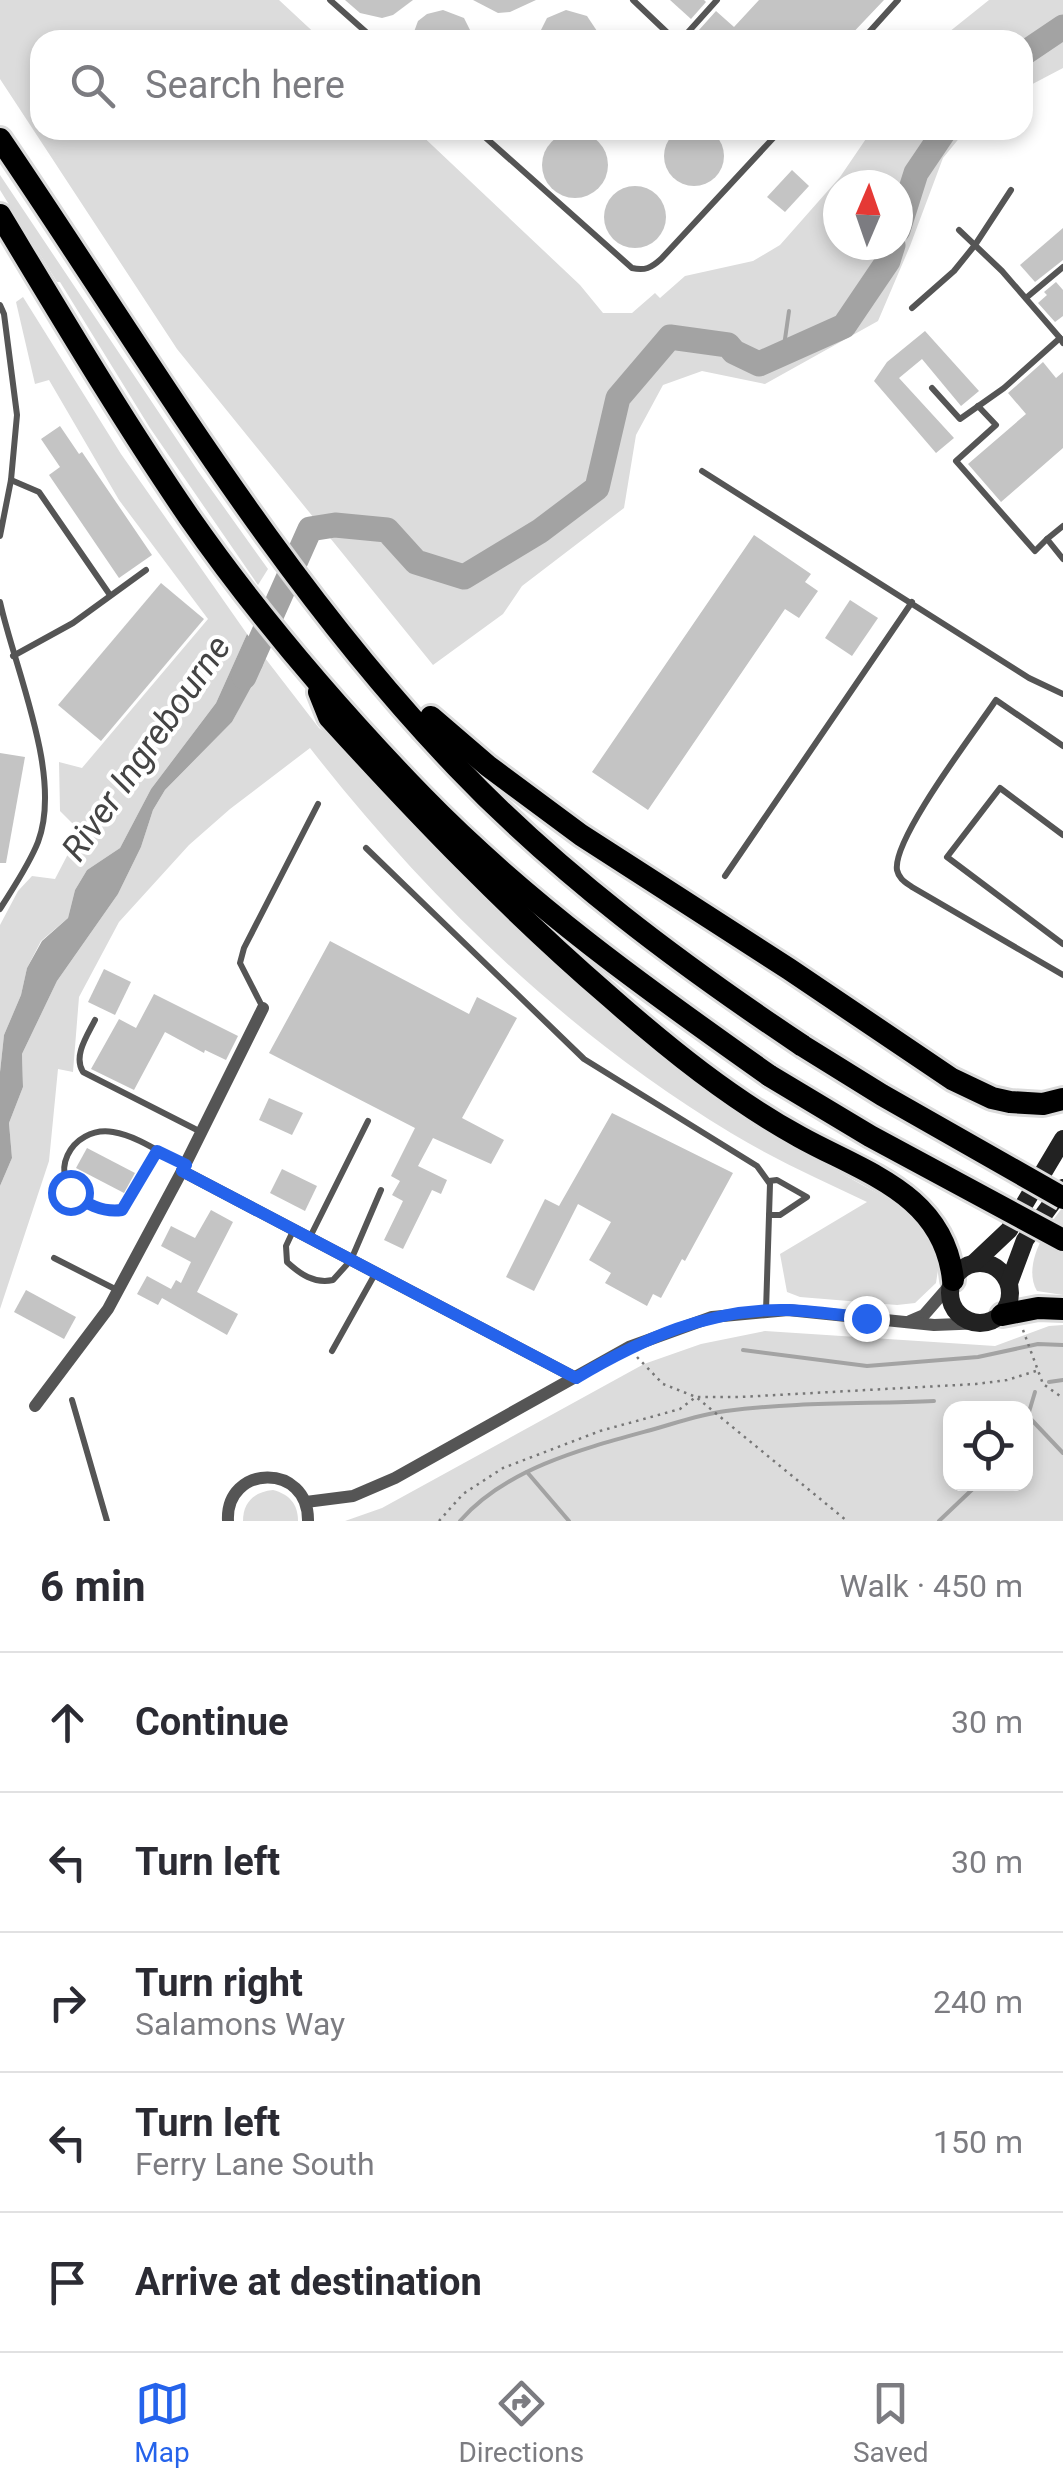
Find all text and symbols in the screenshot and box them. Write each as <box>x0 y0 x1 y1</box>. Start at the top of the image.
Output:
search box <box>30 30 1033 140</box>
icon: search <box>65 58 120 113</box>
text: Search here <box>145 63 345 107</box>
north arrow <box>823 170 913 260</box>
water label: River Ingrebourne <box>54 628 239 869</box>
route start <box>48 1170 94 1216</box>
route end <box>844 1296 890 1342</box>
map controls <box>943 1401 1033 1491</box>
button: locate <box>943 1401 1033 1491</box>
text: 6 min <box>40 1562 146 1611</box>
text: Walk · 450 m <box>840 1567 1023 1605</box>
icon: ahead <box>40 1695 95 1750</box>
text: Continue <box>135 1700 289 1744</box>
text: 30 m <box>951 1703 1023 1741</box>
icon: left <box>40 1835 95 1890</box>
text: Turn left <box>135 1840 280 1884</box>
text: 30 m <box>951 1843 1023 1881</box>
text: Turn right <box>135 1961 303 2005</box>
icon: right <box>40 1975 95 2030</box>
text: 240 m <box>933 1983 1023 2021</box>
text: Salamons Way <box>135 2005 345 2043</box>
text: Turn left <box>135 2101 280 2145</box>
icon: left <box>40 2115 95 2170</box>
text: 150 m <box>933 2123 1023 2161</box>
text: Ferry Lane South <box>135 2145 375 2183</box>
icon: arrive <box>40 2255 95 2310</box>
text: Arrive at destination <box>135 2260 482 2304</box>
tab: Map <box>134 2376 190 2469</box>
tab: Directions <box>458 2376 584 2469</box>
tab: Saved <box>853 2376 929 2469</box>

